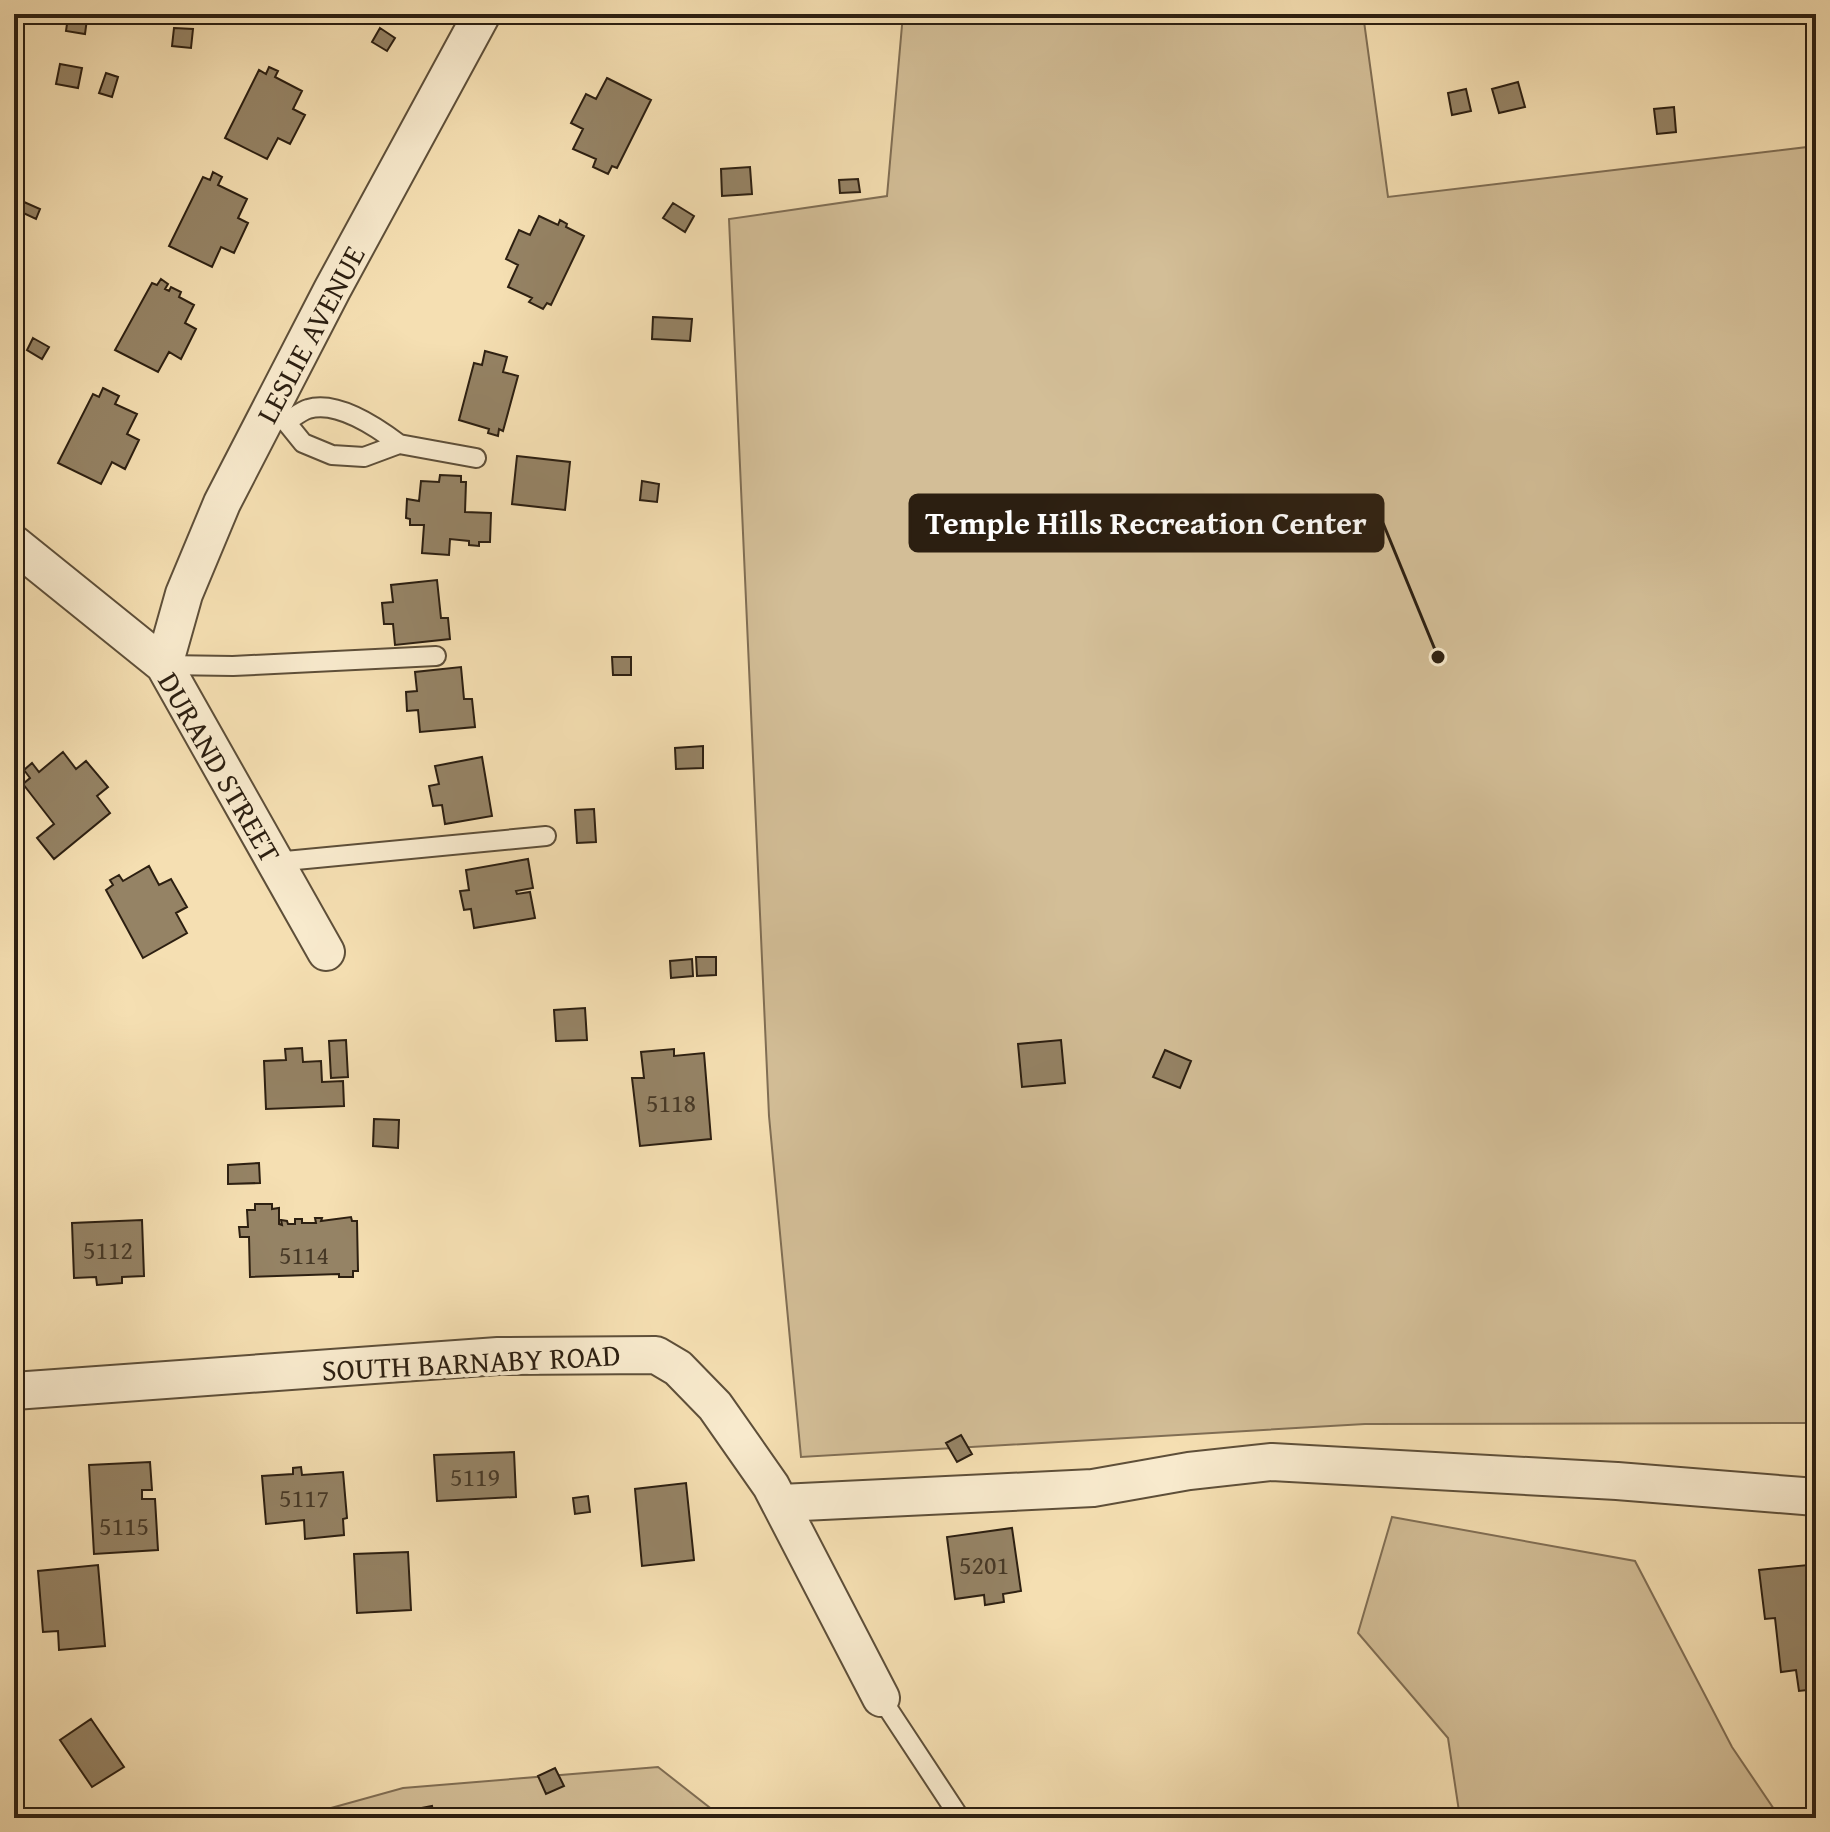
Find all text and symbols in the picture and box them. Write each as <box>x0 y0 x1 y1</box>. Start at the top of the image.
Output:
street label: LESLIE AVENUE <box>245 237 375 431</box>
callout: Temple Hills Recreation Center <box>910 495 1383 551</box>
text: Temple Hills Recreation Center <box>925 499 1367 546</box>
street label: DURAND STREET <box>147 663 293 871</box>
house number: 5118 <box>646 1083 696 1122</box>
house number: 5112 <box>83 1230 133 1269</box>
house number: 5114 <box>279 1235 329 1274</box>
street label: SOUTH BARNABY ROAD <box>321 1332 621 1392</box>
house number: 5119 <box>450 1457 500 1496</box>
house number: 5117 <box>279 1478 329 1517</box>
house number: 5115 <box>99 1506 149 1545</box>
house number: 5201 <box>959 1545 1009 1584</box>

